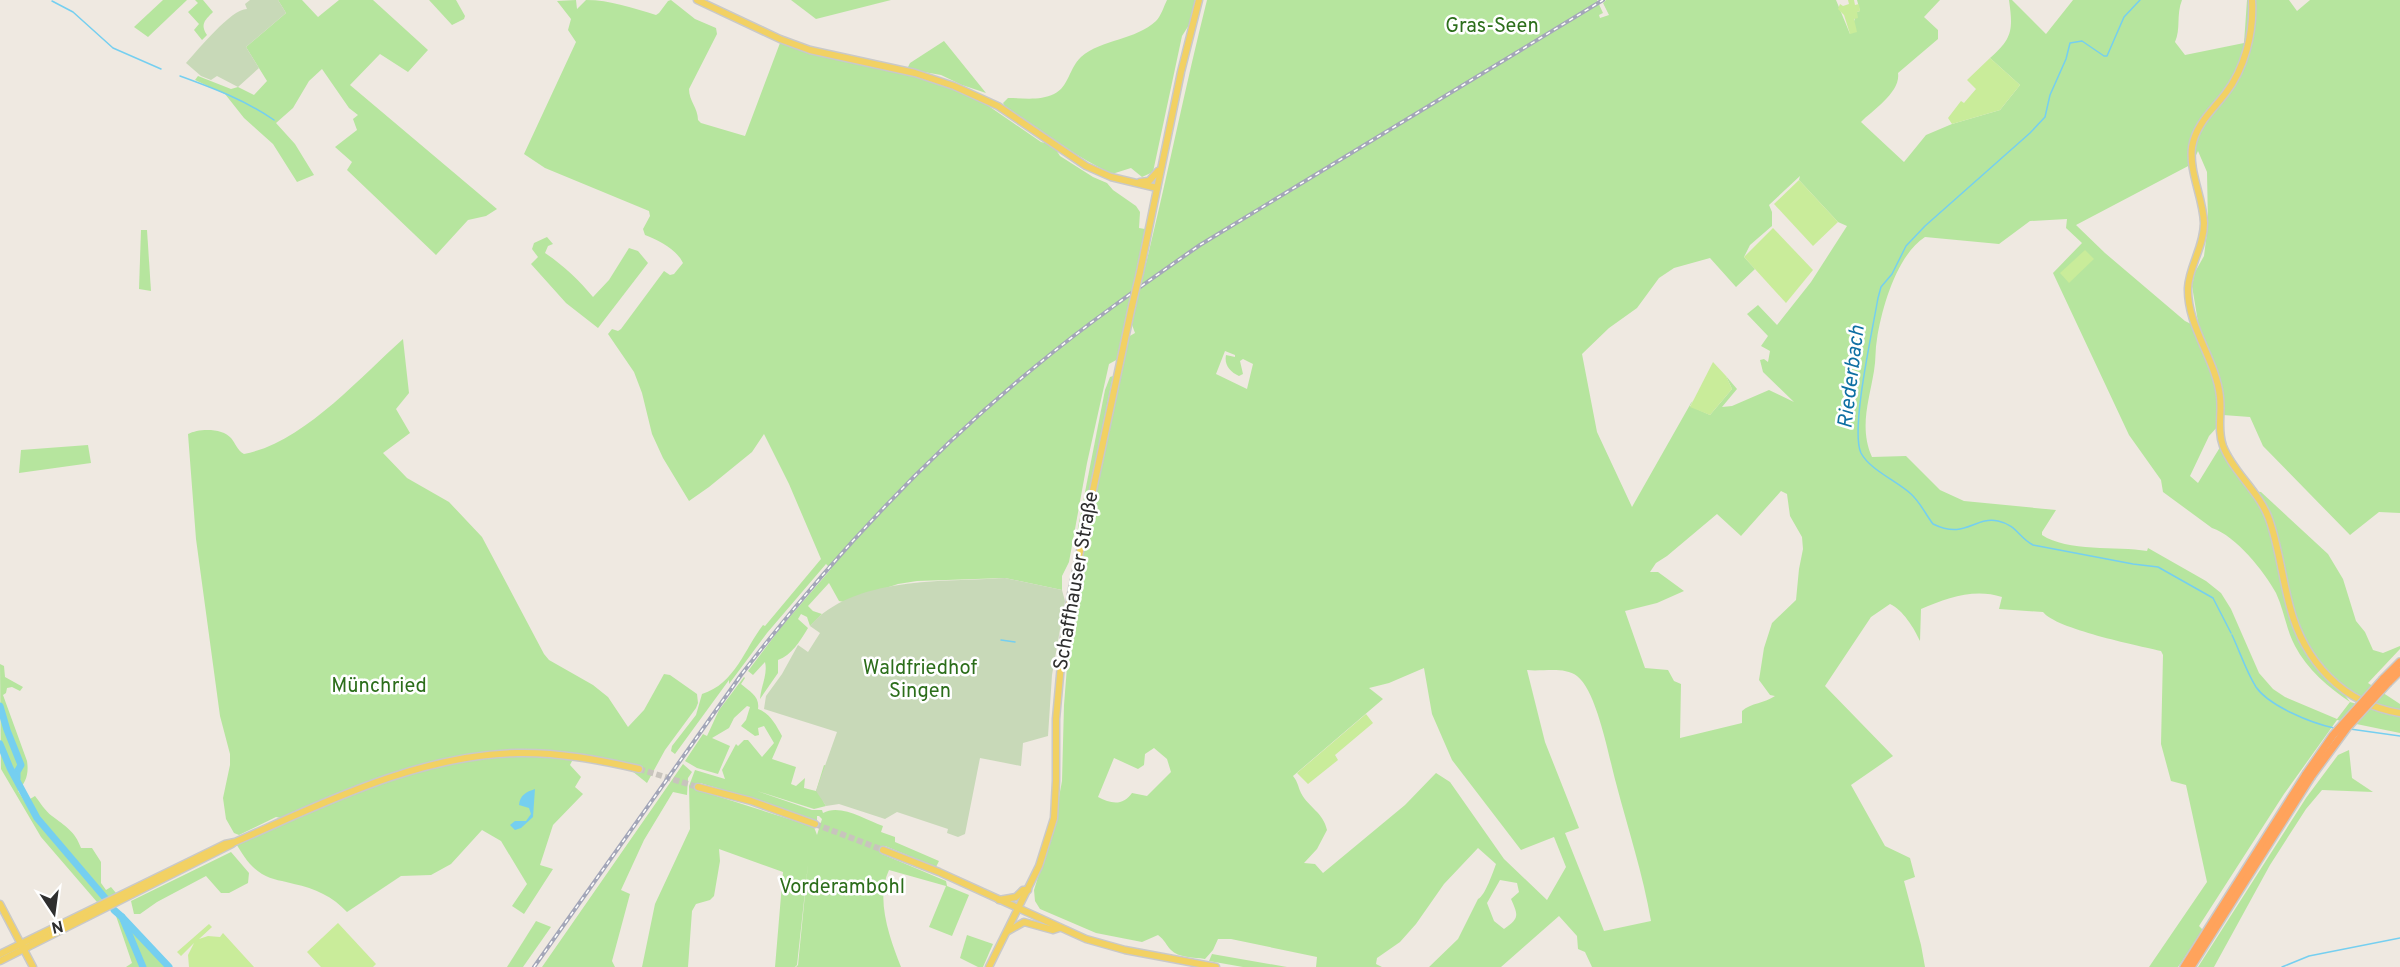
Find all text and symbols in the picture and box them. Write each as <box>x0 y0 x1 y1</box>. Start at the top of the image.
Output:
park label: Gras-Seen <box>1445 14 1539 40</box>
water label: Riederbach <box>1832 323 1872 430</box>
street label: Schaffhauser Straße <box>1048 490 1106 672</box>
park label: Waldfriedhof Singen <box>863 656 977 705</box>
park label: Münchried <box>331 674 427 700</box>
park label: Vorderambohl <box>779 875 905 901</box>
north arrow <box>24 883 84 943</box>
text: N <box>49 915 65 937</box>

